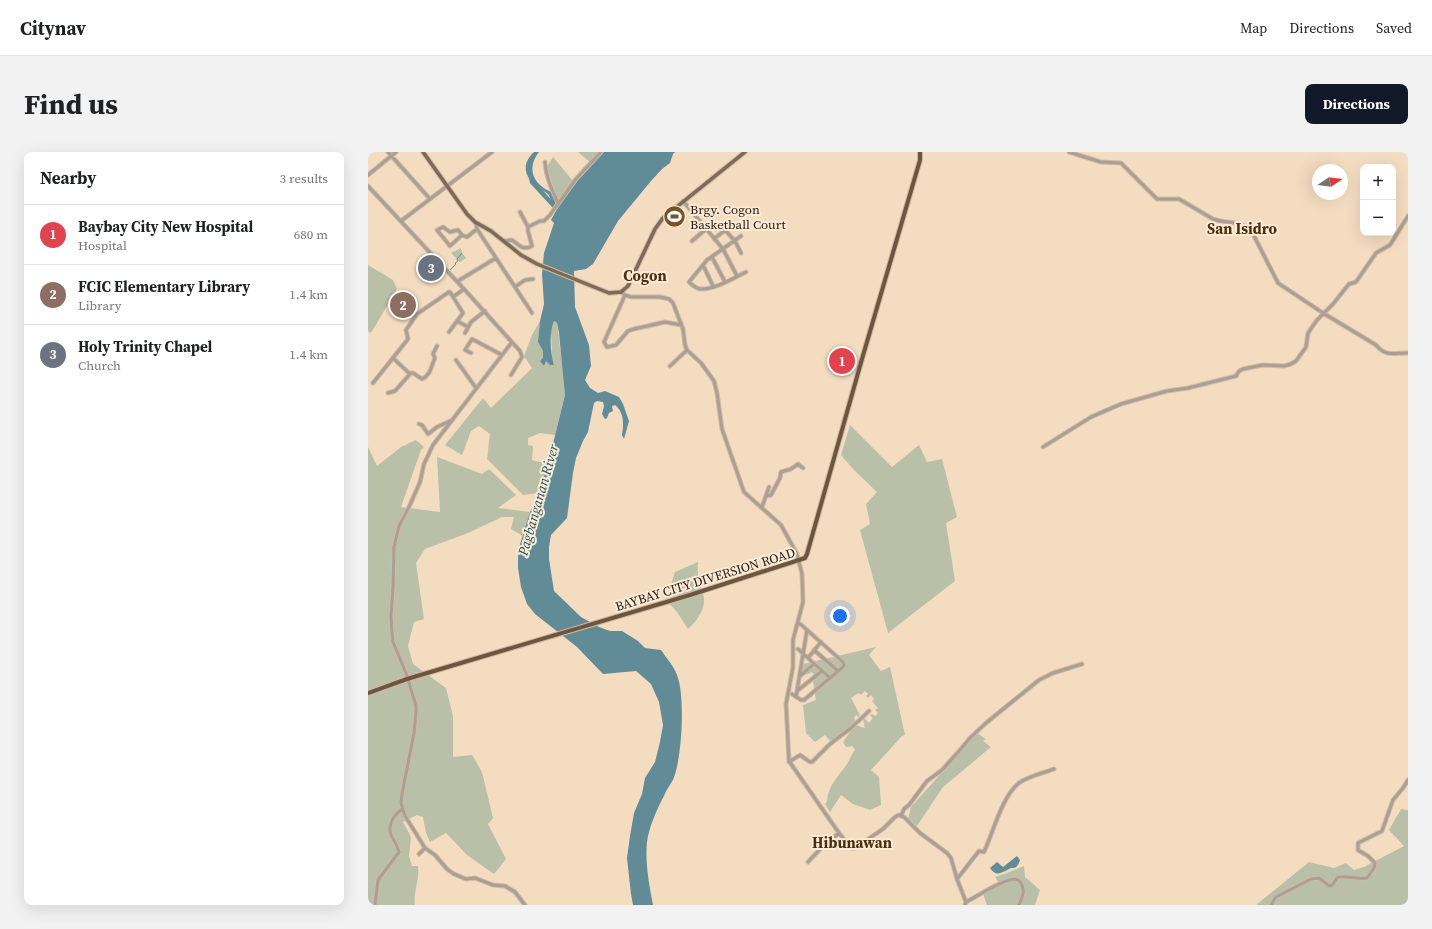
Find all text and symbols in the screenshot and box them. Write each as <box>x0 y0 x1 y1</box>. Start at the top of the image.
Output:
text: Citynav <box>20 15 86 41</box>
text: Map <box>1240 18 1267 38</box>
text: Directions <box>1289 18 1354 38</box>
text: Saved <box>1376 18 1412 38</box>
button: Directions <box>1305 84 1408 124</box>
text: Find us <box>24 85 118 123</box>
north arrow <box>1312 164 1348 200</box>
map controls <box>1360 164 1396 236</box>
button: + <box>1360 164 1396 200</box>
text: Nearby <box>40 166 96 190</box>
text: 3 results <box>280 170 328 187</box>
button: − <box>1360 200 1396 236</box>
place label: Brgy. Cogon Basketball Court <box>690 201 786 233</box>
sports icon: Brgy. Cogon Basketball Court <box>662 203 688 229</box>
text: Baybay City New Hospital <box>78 216 253 237</box>
district label: San Isidro <box>1207 218 1277 239</box>
text: 1 <box>49 226 57 243</box>
text: 680 m <box>294 226 328 243</box>
text: Hospital <box>78 237 127 254</box>
pin: 3 <box>418 253 444 283</box>
district label: Cogon <box>623 265 667 286</box>
text: FCIC Elementary Library <box>78 276 250 297</box>
text: 2 <box>49 286 57 303</box>
text: 1.4 km <box>289 286 328 303</box>
pin: 2 <box>390 290 416 320</box>
text: Library <box>78 297 121 314</box>
text: Holy Trinity Chapel <box>78 336 212 357</box>
text: 3 <box>49 346 57 363</box>
text: 1.4 km <box>289 346 328 363</box>
pin: 1 <box>829 346 855 376</box>
text: Church <box>78 357 121 374</box>
water label: Pagbanganan River <box>512 442 564 559</box>
street label: BAYBAY CITY DIVERSION ROAD <box>613 544 797 615</box>
your location <box>830 606 850 626</box>
district label: Hibunawan <box>812 832 892 853</box>

